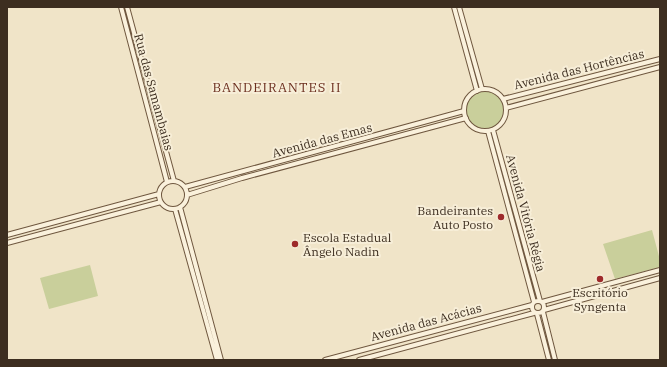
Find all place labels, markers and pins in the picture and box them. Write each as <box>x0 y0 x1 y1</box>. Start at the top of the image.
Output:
place label: Bandeirantes Auto Posto <box>417 203 493 232</box>
marker: Bandeirantes Auto Posto <box>496 212 506 222</box>
place label: Escola Estadual Ângelo Nadin <box>303 230 392 259</box>
marker: Escola Estadual Ângelo Nadin <box>290 239 300 249</box>
marker: Escritório Syngenta <box>595 274 605 284</box>
place label: Escritório Syngenta <box>572 285 628 314</box>

